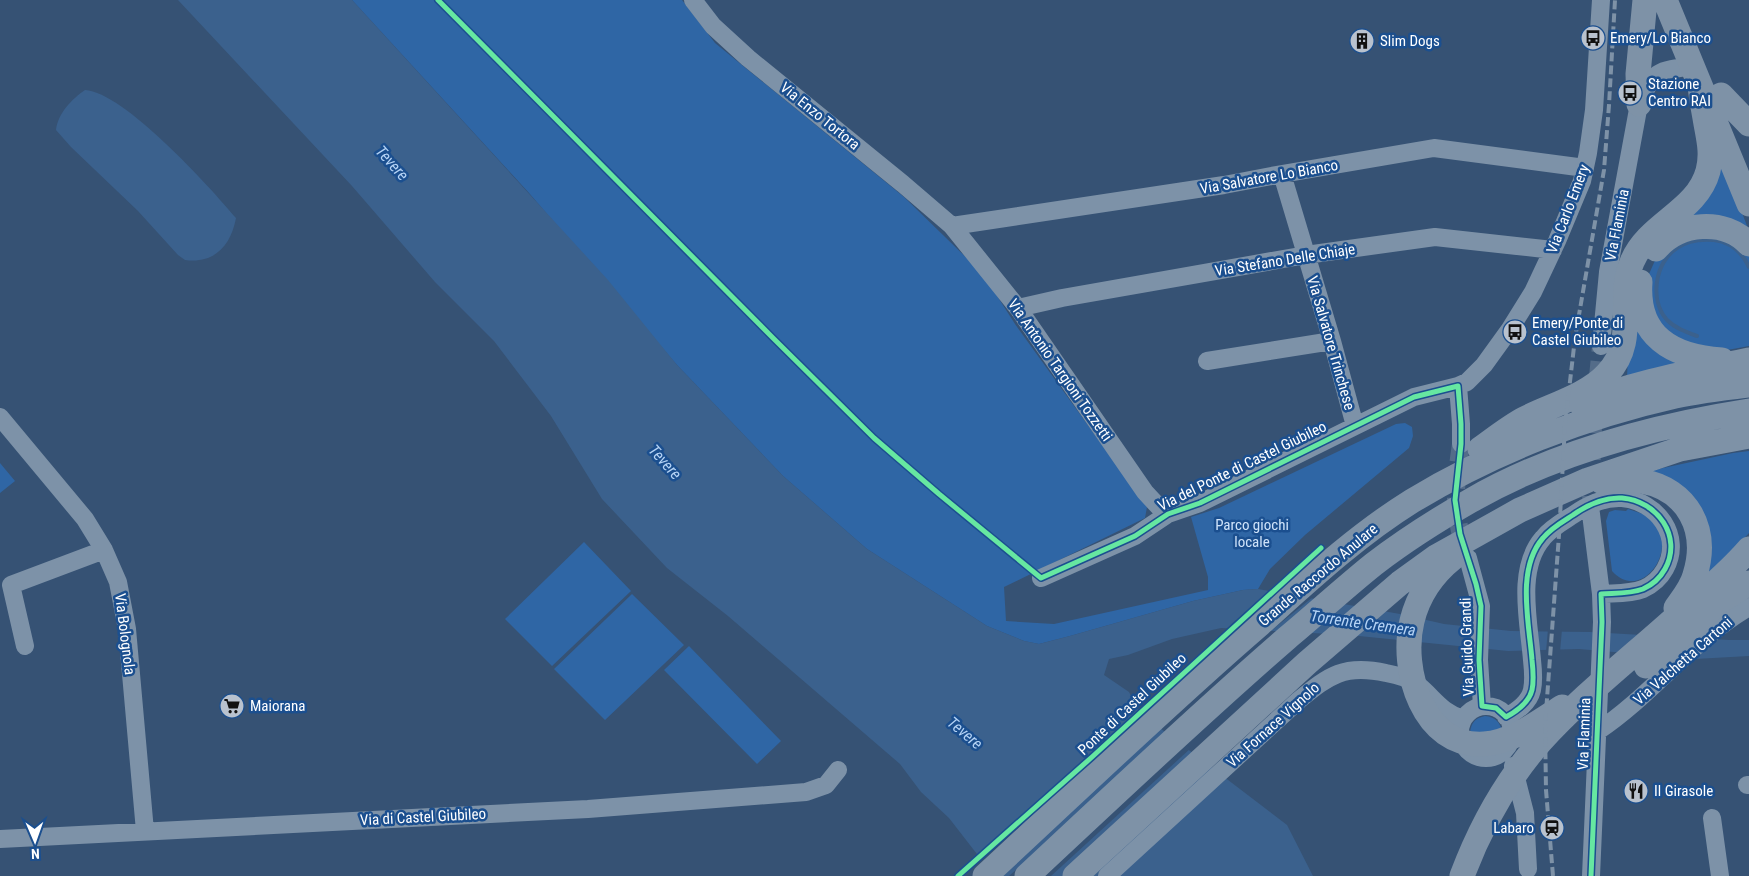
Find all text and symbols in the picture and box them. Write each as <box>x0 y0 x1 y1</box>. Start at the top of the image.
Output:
bus stop icon: Emery/Lo Bianco <box>1580 25 1606 51</box>
building icon: Slim Dogs <box>1349 28 1375 54</box>
place label: Emery/Lo Bianco <box>1610 29 1711 47</box>
place label: Slim Dogs <box>1380 32 1440 50</box>
place label: Stazione Centro RAI <box>1648 75 1711 110</box>
street label: Via Enzo Tortora <box>777 78 863 154</box>
bus stop icon: Stazione Centro RAI <box>1617 80 1643 106</box>
water label: Tevere <box>372 142 412 184</box>
street label: Via Salvatore Lo Bianco <box>1199 156 1339 198</box>
street label: Via Carlo Emery <box>1543 162 1593 256</box>
street label: Via Flaminia <box>1601 187 1633 263</box>
street label: Via Stefano Delle Chiaje <box>1214 240 1356 280</box>
street label: Via Salvatore Trinchese <box>1303 274 1359 412</box>
street label: Via Antonio Targioni Tozzetti <box>1004 295 1116 445</box>
place label: Emery/Ponte di Castel Giubileo <box>1532 314 1623 349</box>
bus stop icon: Emery/Ponte di Castel Giubileo <box>1502 319 1528 345</box>
street label: Via del Ponte di Castel Giubileo <box>1155 417 1329 515</box>
water label: Tevere <box>645 441 685 483</box>
park label: Parco giochi locale <box>1215 516 1289 551</box>
street label: Grande Raccordo Anulare <box>1255 520 1381 630</box>
street label: Via Bolognola <box>111 592 139 676</box>
street label: Via Guido Grandi <box>1456 597 1478 697</box>
water label: Torrente Cremera <box>1309 606 1417 640</box>
street label: Via Valchetta Cartoni <box>1630 613 1736 709</box>
street label: Ponte di Castel Giubileo <box>1074 649 1190 759</box>
street label: Via Fornace Vignolo <box>1223 679 1323 771</box>
supermarket icon: Maiorana <box>219 693 245 719</box>
place label: Maiorana <box>250 697 305 715</box>
street label: Via Flaminia <box>1574 697 1594 771</box>
water label: Tevere <box>944 713 986 753</box>
restaurant icon: Il Girasole <box>1623 778 1649 804</box>
place label: Il Girasole <box>1654 782 1713 800</box>
street label: Via di Castel Giubileo <box>360 805 486 829</box>
station icon: Labaro <box>1539 815 1565 841</box>
north arrow <box>10 816 60 866</box>
place label: Labaro <box>1493 819 1534 837</box>
text: N <box>31 846 40 862</box>

